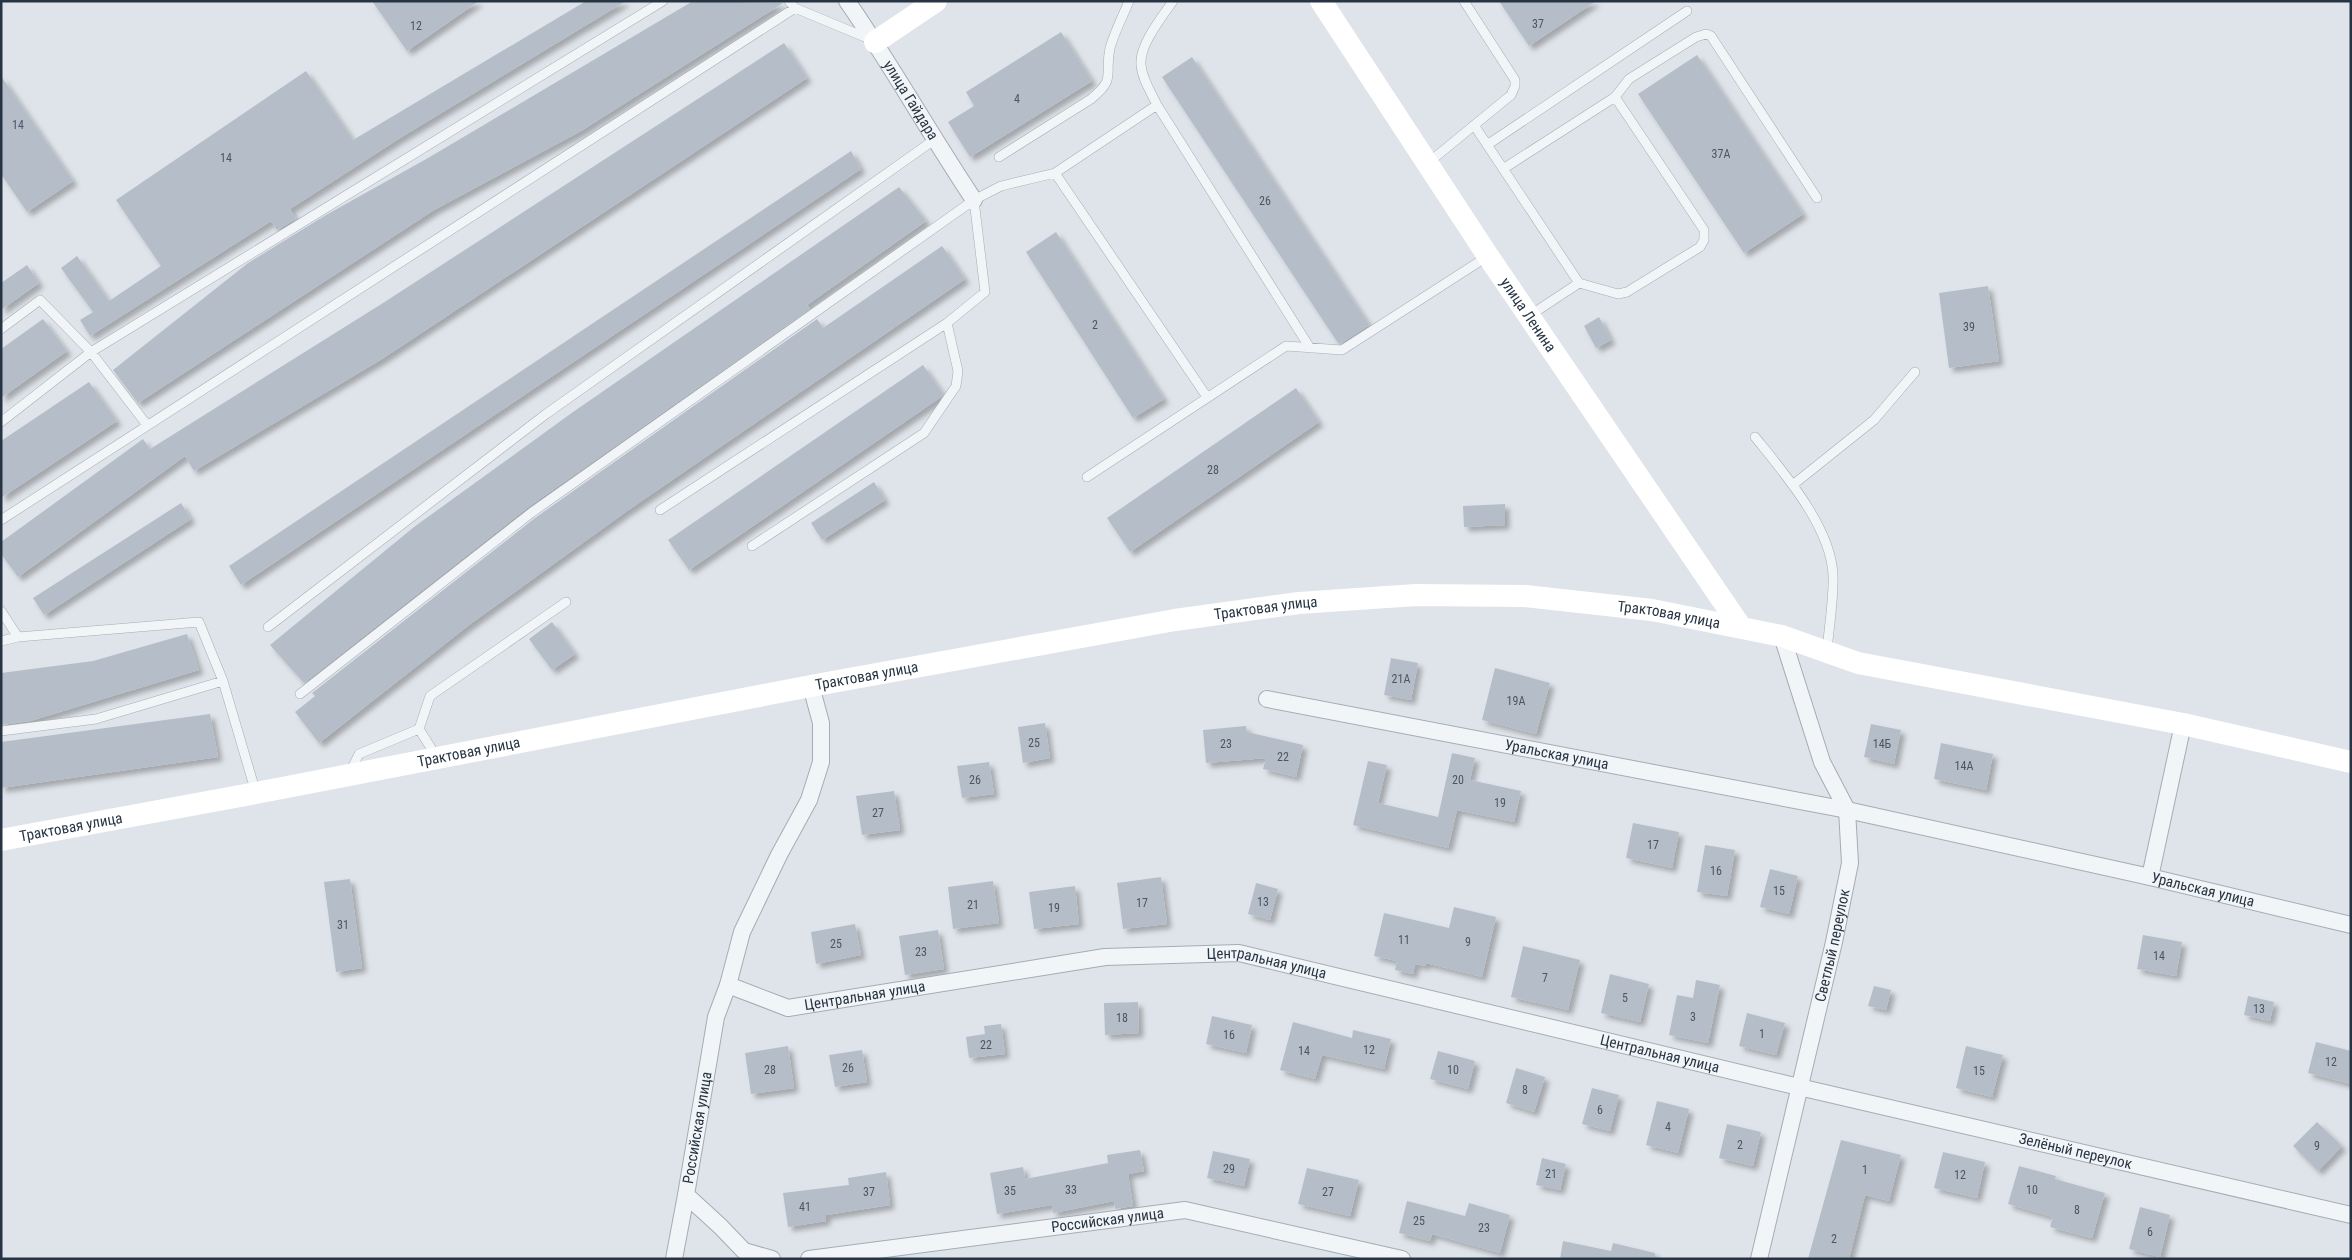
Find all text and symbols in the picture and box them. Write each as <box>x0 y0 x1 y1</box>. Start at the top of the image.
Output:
house number: 37 <box>1532 17 1544 31</box>
house number: 12 <box>410 19 422 33</box>
street label: улица Гайдара <box>879 57 942 143</box>
house number: 4 <box>1014 92 1020 106</box>
house number: 14 <box>12 118 24 132</box>
house number: 37А <box>1712 147 1730 161</box>
house number: 14 <box>220 151 232 165</box>
house number: 26 <box>1259 194 1271 208</box>
street label: улица Ленина <box>1496 274 1560 356</box>
house number: 2 <box>1092 318 1098 332</box>
house number: 39 <box>1963 320 1975 334</box>
house number: 28 <box>1207 463 1219 477</box>
street label: Трактовая улица <box>1213 593 1318 624</box>
street label: Трактовая улица <box>1616 597 1722 632</box>
street label: Трактовая улица <box>814 658 919 694</box>
house number: 21А <box>1392 672 1410 686</box>
house number: 19А <box>1507 694 1525 708</box>
street label: Трактовая улица <box>416 733 522 771</box>
house number: 25 <box>1028 736 1040 750</box>
street label: Уральская улица <box>1503 736 1610 773</box>
house number: 23 <box>1220 737 1232 751</box>
house number: 14Б <box>1873 737 1892 751</box>
house number: 22 <box>1277 750 1289 764</box>
house number: 14А <box>1955 759 1973 773</box>
house number: 26 <box>969 773 981 787</box>
house number: 20 <box>1452 773 1464 787</box>
house number: 19 <box>1494 796 1506 810</box>
house number: 27 <box>872 806 884 820</box>
street label: Трактовая улица <box>18 809 124 845</box>
house number: 17 <box>1647 838 1659 852</box>
house number: 16 <box>1710 864 1722 878</box>
street label: Уральская улица <box>2150 869 2256 911</box>
house number: 15 <box>1773 884 1785 898</box>
street label: Светлый переулок <box>1811 887 1854 1004</box>
house number: 13 <box>1257 895 1269 909</box>
house number: 17 <box>1136 896 1148 910</box>
house number: 21 <box>967 898 979 912</box>
house number: 19 <box>1048 901 1060 915</box>
house number: 31 <box>337 918 349 932</box>
house number: 11 <box>1398 933 1410 947</box>
house number: 9 <box>1465 935 1471 949</box>
house number: 25 <box>830 937 842 951</box>
street label: Центральная улица <box>1206 944 1328 983</box>
house number: 23 <box>915 945 927 959</box>
house number: 14 <box>2153 949 2165 963</box>
house number: 7 <box>1542 971 1548 985</box>
street label: Центральная улица <box>803 977 926 1014</box>
house number: 5 <box>1622 991 1628 1005</box>
house number: 13 <box>2253 1002 2265 1016</box>
house number: 3 <box>1690 1010 1696 1024</box>
house number: 18 <box>1116 1011 1128 1025</box>
house number: 1 <box>1759 1027 1765 1041</box>
house number: 16 <box>1223 1028 1235 1042</box>
street label: Центральная улица <box>1598 1031 1721 1077</box>
house number: 22 <box>980 1038 992 1052</box>
house number: 12 <box>1363 1043 1375 1057</box>
house number: 14 <box>1298 1044 1310 1058</box>
house number: 12 <box>2325 1055 2337 1069</box>
house number: 26 <box>842 1061 854 1075</box>
house number: 28 <box>764 1063 776 1077</box>
house number: 10 <box>1447 1063 1459 1077</box>
house number: 15 <box>1973 1064 1985 1078</box>
street label: Российская улица <box>679 1070 716 1185</box>
house number: 8 <box>1522 1083 1528 1097</box>
house number: 6 <box>1597 1103 1603 1117</box>
house number: 4 <box>1665 1120 1671 1134</box>
street label: Зелёный переулок <box>2017 1129 2134 1173</box>
house number: 2 <box>1737 1138 1743 1152</box>
house number: 9 <box>2314 1139 2320 1153</box>
house number: 29 <box>1223 1162 1235 1176</box>
house number: 1 <box>1862 1163 1868 1177</box>
house number: 21 <box>1545 1167 1557 1181</box>
house number: 12 <box>1954 1168 1966 1182</box>
house number: 33 <box>1065 1183 1077 1197</box>
house number: 10 <box>2026 1183 2038 1197</box>
house number: 35 <box>1004 1184 1016 1198</box>
house number: 37 <box>863 1185 875 1199</box>
house number: 27 <box>1322 1185 1334 1199</box>
house number: 41 <box>799 1200 811 1214</box>
house number: 8 <box>2074 1203 2080 1217</box>
street label: Российская улица <box>1050 1204 1165 1236</box>
house number: 25 <box>1413 1214 1425 1228</box>
house number: 23 <box>1478 1221 1490 1235</box>
house number: 6 <box>2147 1225 2153 1239</box>
house number: 2 <box>1831 1232 1837 1246</box>

